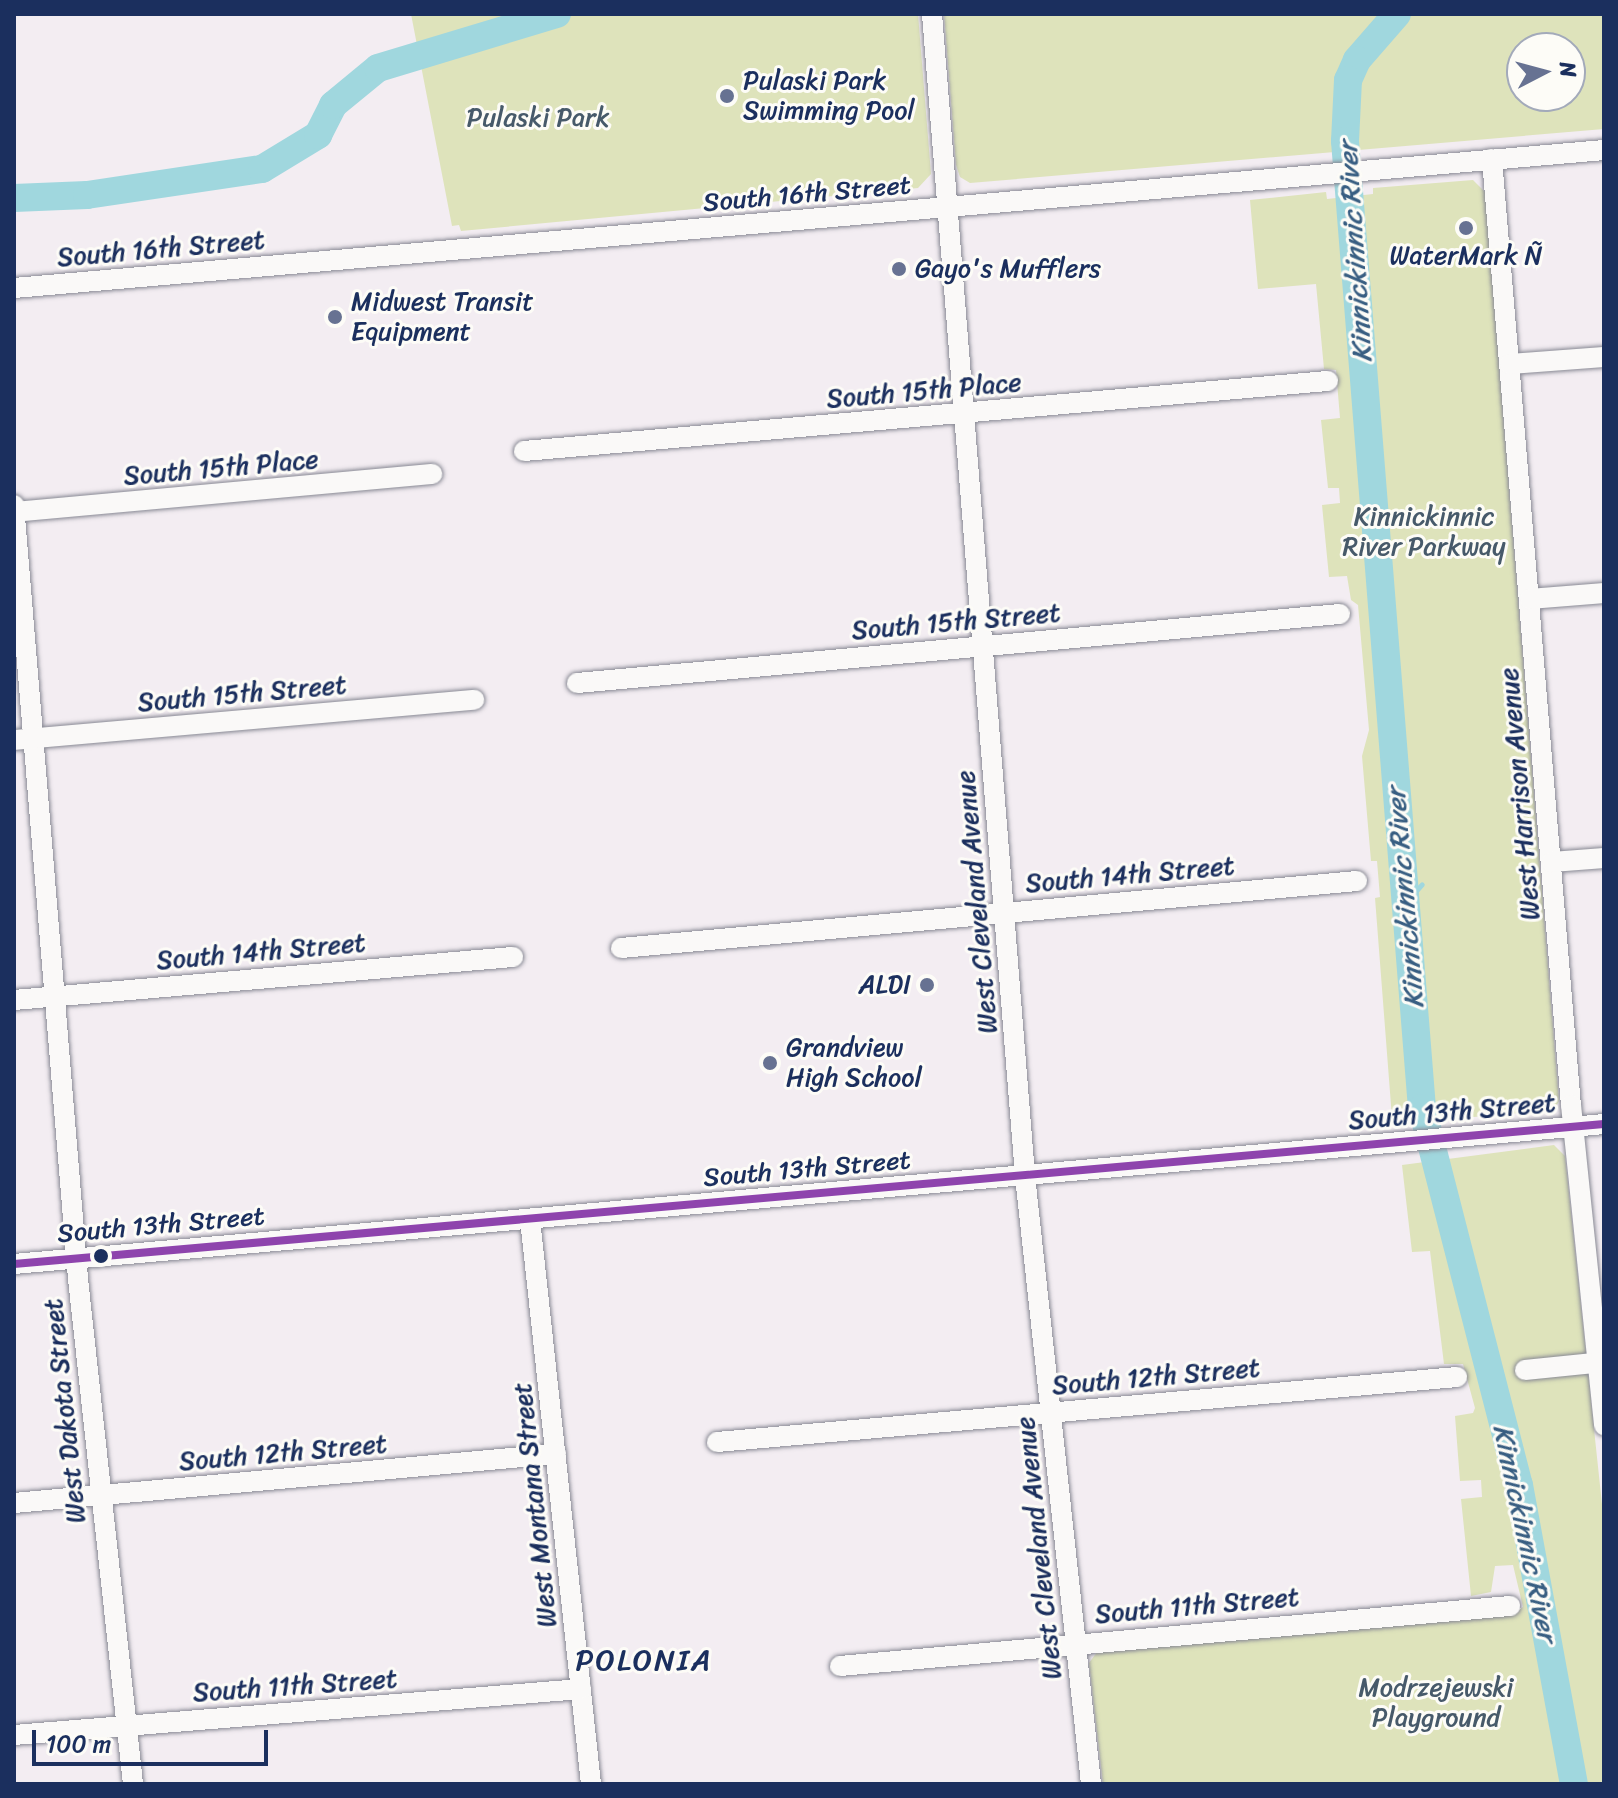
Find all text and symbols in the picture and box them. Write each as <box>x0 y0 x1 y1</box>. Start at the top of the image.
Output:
north arrow <box>1506 32 1586 112</box>
text: N <box>1548 60 1589 79</box>
place label: Pulaski Park Swimming Pool <box>743 65 915 126</box>
marker: Pulaski Park Swimming Pool <box>718 87 736 105</box>
park label: Pulaski Park <box>466 102 610 134</box>
water label: Kinnickinnic River <box>1330 140 1380 364</box>
street label: South 16th Street <box>702 169 912 219</box>
marker: WaterMark Ñ <box>1457 219 1475 237</box>
street label: South 16th Street <box>56 224 266 274</box>
place label: WaterMark Ñ <box>1389 240 1543 272</box>
place label: Gayo's Mufflers <box>915 253 1100 285</box>
marker: Gayo's Mufflers <box>890 260 908 278</box>
place label: Midwest Transit Equipment <box>351 286 532 348</box>
marker: Midwest Transit Equipment <box>326 308 344 326</box>
street label: South 15th Place <box>825 367 1023 415</box>
street label: South 15th Place <box>122 444 320 492</box>
park label: Kinnickinnic River Parkway <box>1342 501 1506 562</box>
street label: South 15th Street <box>850 597 1062 647</box>
street label: West Harrison Avenue <box>1494 668 1546 920</box>
street label: South 15th Street <box>136 669 348 719</box>
street label: West Cleveland Avenue <box>950 769 1004 1035</box>
water label: Kinnickinnic River <box>1379 786 1431 1010</box>
street label: South 14th Street <box>1024 850 1236 900</box>
street label: South 14th Street <box>155 927 367 977</box>
place label: ALDI <box>858 969 911 1001</box>
marker: ALDI <box>918 976 936 994</box>
place label: Grandview High School <box>786 1032 922 1094</box>
marker: Grandview High School <box>761 1054 779 1072</box>
street label: South 13th Street <box>1347 1087 1557 1137</box>
street label: South 13th Street <box>702 1144 912 1194</box>
street label: South 13th Street <box>56 1200 266 1250</box>
unlabelled marker <box>93 1248 109 1264</box>
street label: West Dakota Street <box>38 1297 92 1525</box>
street label: South 12th Street <box>1051 1352 1261 1402</box>
street label: West Montana Street <box>507 1381 563 1629</box>
street label: West Cleveland Avenue <box>1010 1415 1068 1681</box>
water label: Kinnickinnic River <box>1485 1421 1565 1645</box>
street label: South 12th Street <box>178 1428 388 1478</box>
street label: South 11th Street <box>1094 1582 1300 1630</box>
district label: POLONIA <box>577 1642 711 1678</box>
street label: South 11th Street <box>192 1663 398 1709</box>
park label: Modrzejewski Playground <box>1358 1672 1514 1734</box>
scale bar <box>36 1714 272 1764</box>
text: 100 m <box>46 1723 111 1765</box>

